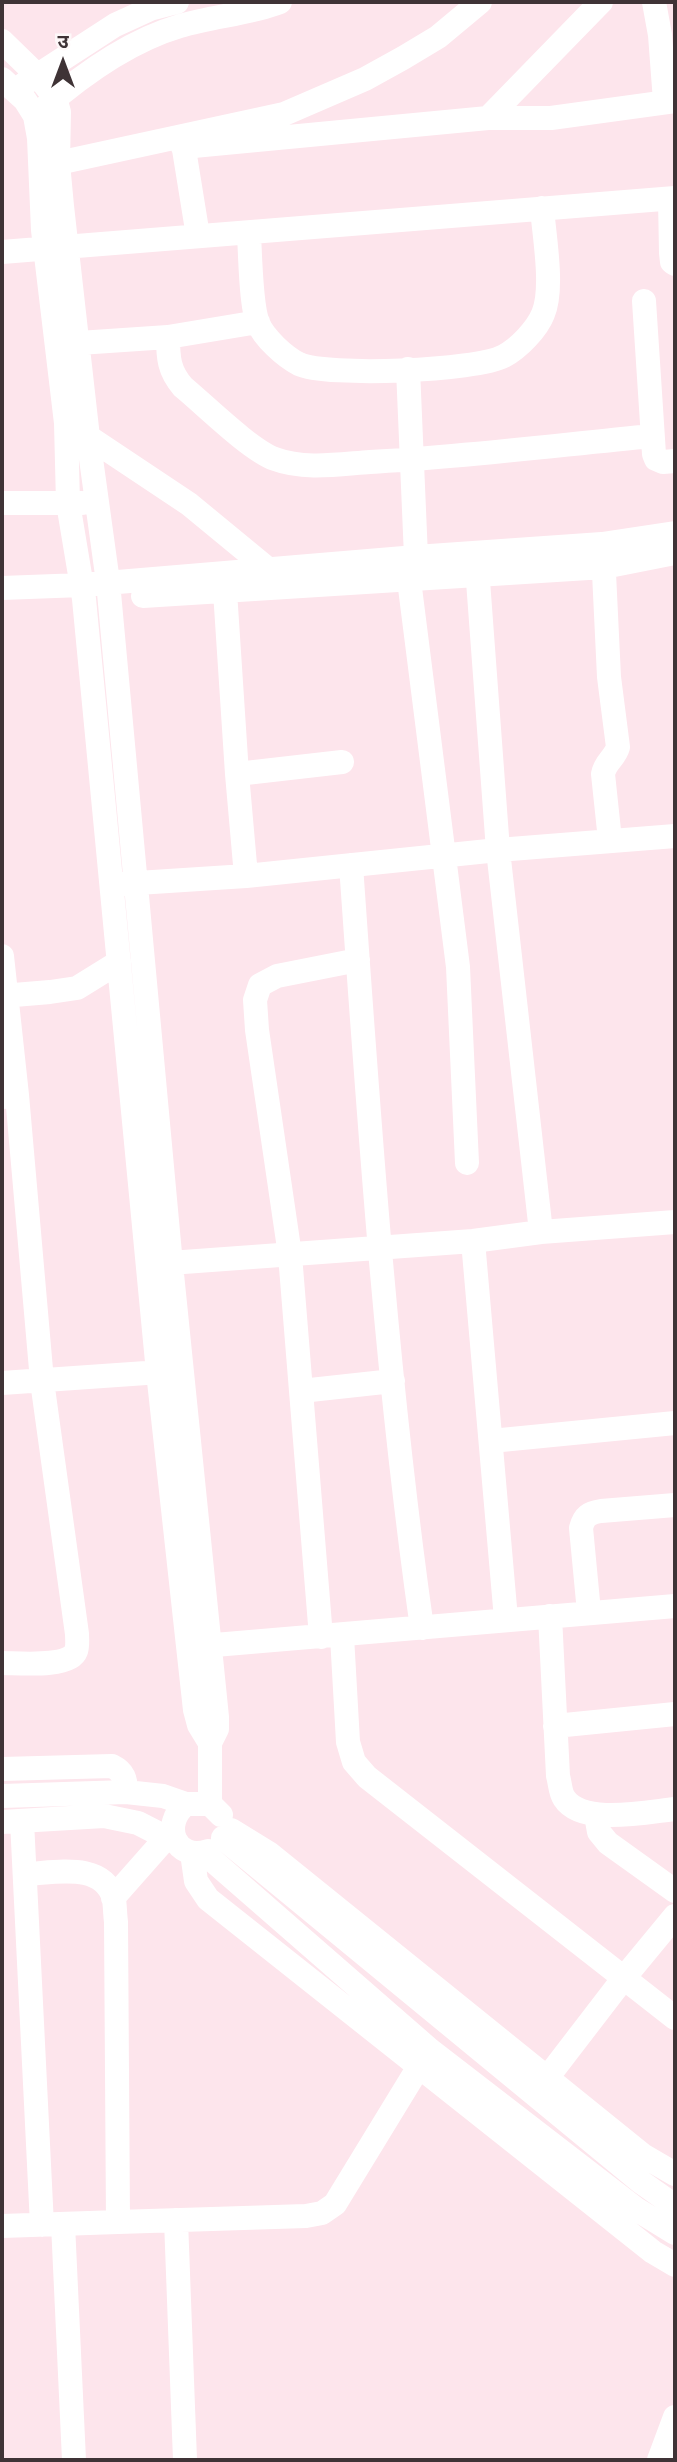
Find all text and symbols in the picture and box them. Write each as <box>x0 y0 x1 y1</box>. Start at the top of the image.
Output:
north arrow <box>28 28 98 98</box>
text: उ <box>57 30 69 53</box>

